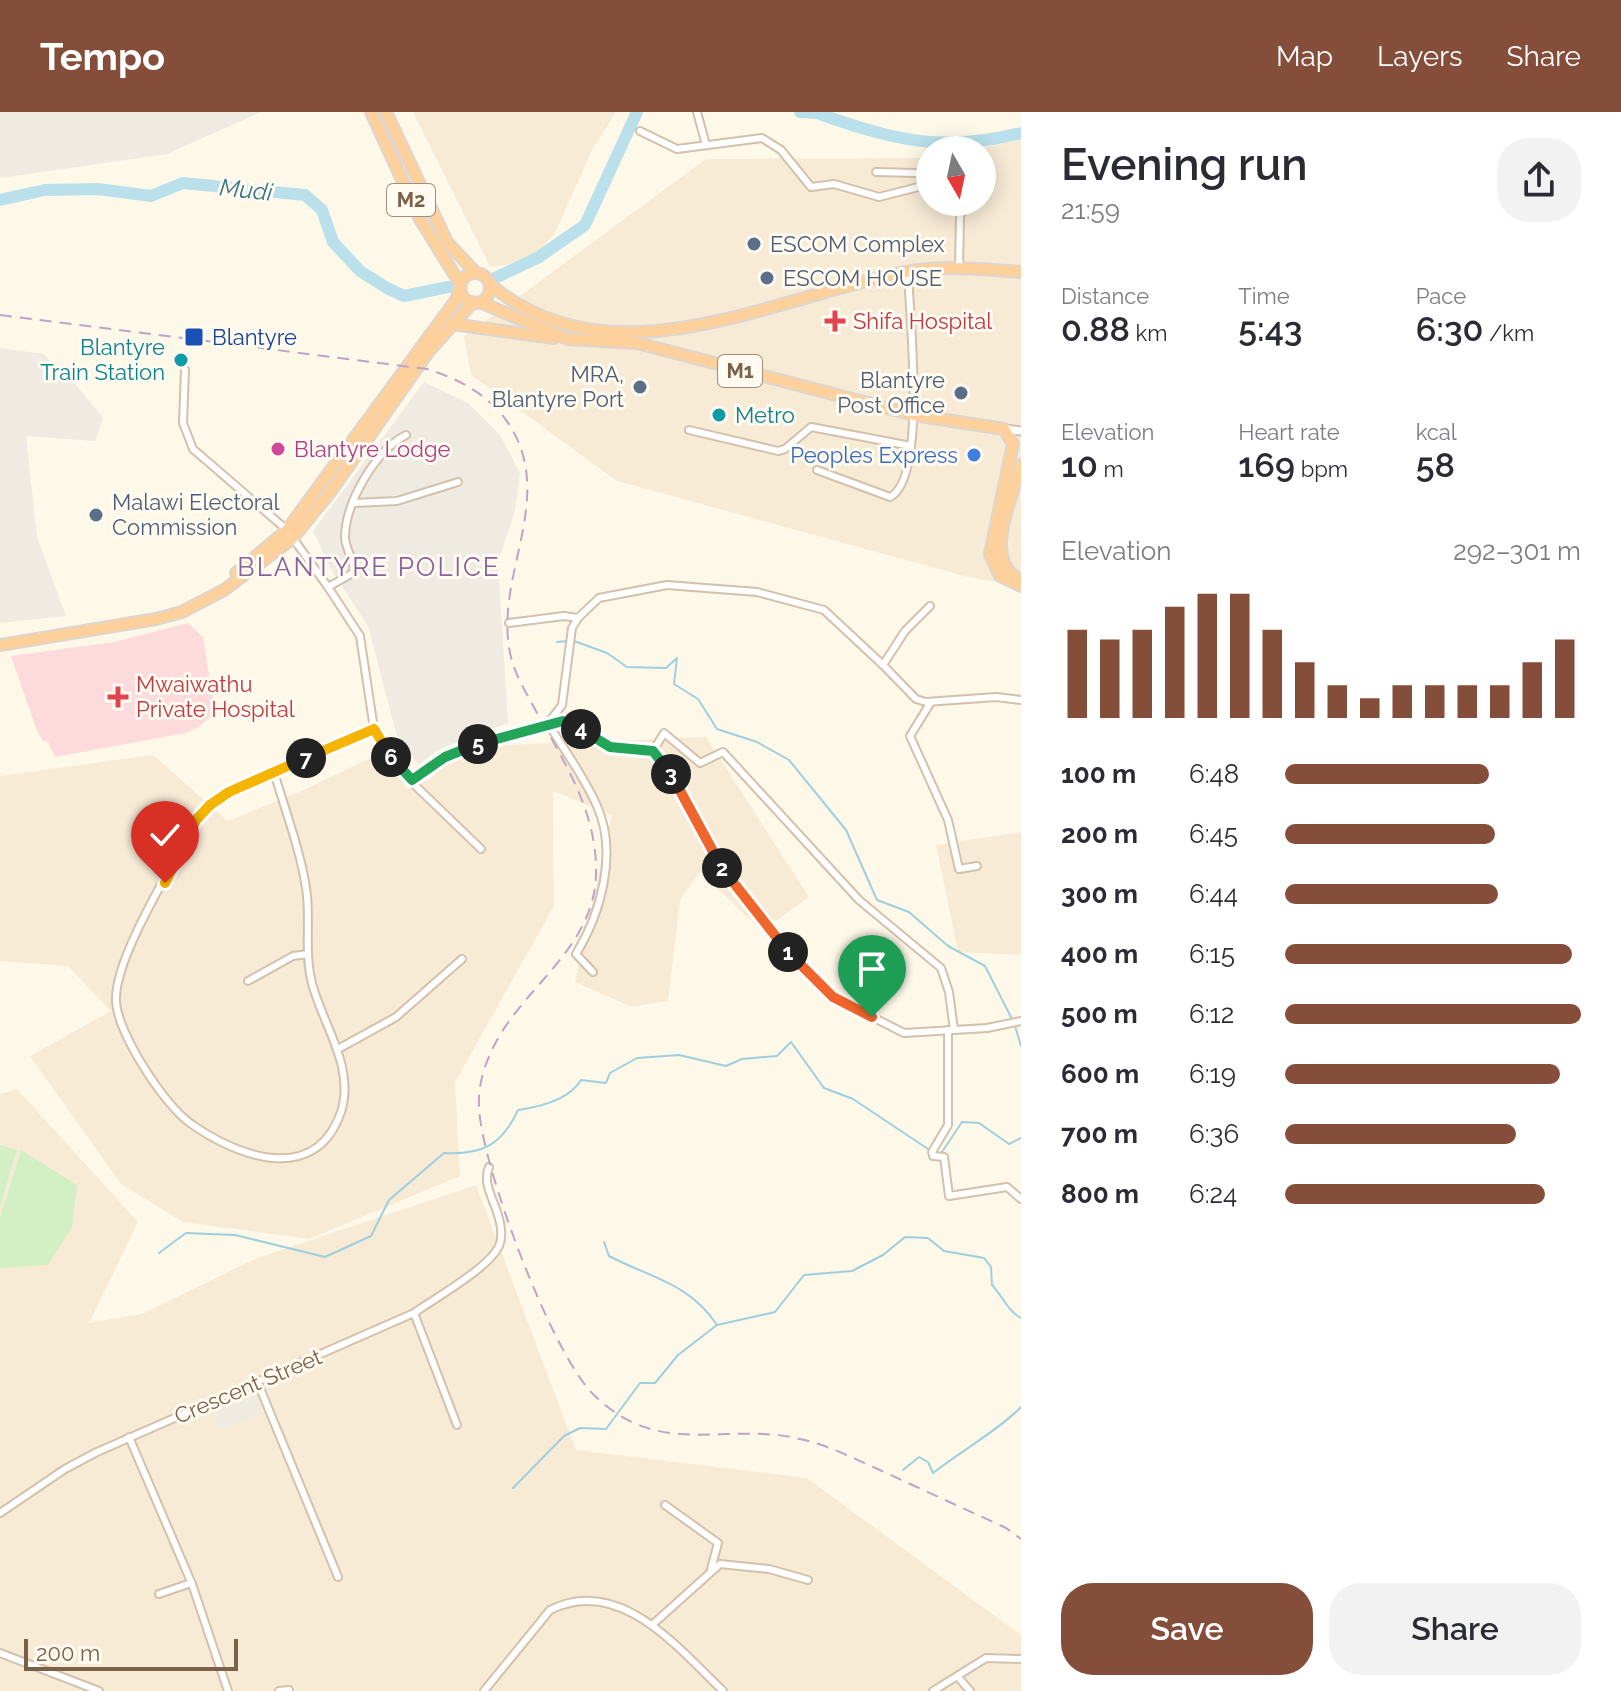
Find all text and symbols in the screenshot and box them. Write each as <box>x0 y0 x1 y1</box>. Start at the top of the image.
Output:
text: Tempo <box>40 34 165 79</box>
text: Map <box>1276 40 1333 73</box>
text: Layers <box>1377 40 1463 73</box>
text: Share <box>1507 40 1581 73</box>
north arrow <box>916 136 996 216</box>
map controls <box>916 136 996 216</box>
button: share <box>1497 138 1581 222</box>
text: Evening run <box>1061 139 1308 190</box>
water label: Mudi <box>218 172 275 207</box>
road number: M2 <box>387 184 435 216</box>
text: 21:59 <box>1061 195 1120 225</box>
place label: ESCOM Complex <box>770 231 945 257</box>
marker: ESCOM Complex <box>745 235 763 253</box>
place label: ESCOM HOUSE <box>783 265 942 291</box>
marker: ESCOM HOUSE <box>758 269 776 287</box>
text: Distance <box>1061 283 1149 309</box>
text: Time <box>1238 283 1290 309</box>
text: Pace <box>1416 283 1466 309</box>
place label: Shifa Hospital <box>853 308 992 334</box>
text: 0.88 <box>1061 309 1130 349</box>
text: 5:43 <box>1238 309 1303 349</box>
text: 6:30 <box>1416 309 1483 349</box>
marker: Shifa Hospital <box>824 310 846 332</box>
text: km <box>1130 320 1168 346</box>
text: /km <box>1483 320 1534 346</box>
place label: Blantyre <box>212 324 297 350</box>
marker: Blantyre <box>183 326 205 348</box>
place label: Blantyre Train Station <box>40 334 165 385</box>
marker: Blantyre Train Station <box>172 351 190 369</box>
road number: M1 <box>718 355 762 387</box>
place label: MRA, Blantyre Port <box>492 361 625 412</box>
place label: Blantyre Post Office <box>837 367 945 418</box>
marker: MRA, Blantyre Port <box>631 378 649 396</box>
marker: Blantyre Post Office <box>952 384 970 402</box>
place label: Metro <box>735 402 795 428</box>
marker: Metro <box>710 406 728 424</box>
text: Elevation <box>1061 419 1154 445</box>
text: Heart rate <box>1238 419 1340 445</box>
text: kcal <box>1416 419 1457 445</box>
place label: Blantyre Lodge <box>294 436 450 462</box>
marker: Blantyre Lodge <box>269 440 287 458</box>
place label: Peoples Express <box>790 442 958 468</box>
text: 10 <box>1061 445 1098 485</box>
text: 169 <box>1238 445 1295 485</box>
text: 58 <box>1416 445 1455 485</box>
marker: Peoples Express <box>965 446 983 464</box>
text: m <box>1098 456 1124 482</box>
text: bpm <box>1295 456 1348 482</box>
place label: Malawi Electoral Commission <box>112 489 279 540</box>
marker: Malawi Electoral Commission <box>87 506 105 524</box>
text: Elevation <box>1061 536 1171 566</box>
text: 292–301 m <box>1453 536 1581 566</box>
district label: BLANTYRE POLICE <box>237 552 501 582</box>
place label: Mwaiwathu Private Hospital <box>136 671 295 722</box>
marker: Mwaiwathu Private Hospital <box>107 686 129 708</box>
pin: 4 <box>561 709 601 749</box>
text: 4 <box>575 716 587 742</box>
pin: 5 <box>458 724 498 764</box>
text: 5 <box>472 731 484 757</box>
pin: 6 <box>371 737 411 777</box>
pin: 7 <box>286 738 326 778</box>
text: 6 <box>384 744 398 770</box>
text: 7 <box>300 745 312 771</box>
pin: 3 <box>651 754 691 794</box>
text: 100 m <box>1061 759 1136 789</box>
text: 6:48 <box>1189 759 1239 789</box>
text: 3 <box>665 761 677 787</box>
pin <box>131 801 199 883</box>
icon: check <box>143 813 187 857</box>
text: 200 m <box>1061 819 1138 849</box>
text: 6:45 <box>1189 819 1238 849</box>
pin: 2 <box>702 848 742 888</box>
text: 2 <box>716 855 728 881</box>
text: 300 m <box>1061 879 1138 909</box>
text: 6:44 <box>1189 879 1238 909</box>
pin: 1 <box>768 932 808 972</box>
pin <box>838 935 906 1017</box>
text: 1 <box>783 939 793 965</box>
text: 400 m <box>1061 939 1138 969</box>
text: 6:15 <box>1189 939 1235 969</box>
icon: arrive <box>850 947 894 991</box>
text: 500 m <box>1061 999 1138 1029</box>
text: 6:12 <box>1189 999 1234 1029</box>
text: 600 m <box>1061 1059 1139 1089</box>
text: 6:19 <box>1189 1059 1236 1089</box>
text: 700 m <box>1061 1119 1138 1149</box>
text: 6:36 <box>1189 1119 1239 1149</box>
text: 800 m <box>1061 1179 1139 1209</box>
text: 6:24 <box>1189 1179 1237 1209</box>
street label: Crescent Street <box>170 1343 326 1429</box>
button: Save <box>1061 1583 1313 1675</box>
button: Share <box>1329 1583 1581 1675</box>
scale bar <box>24 1635 238 1671</box>
text: 200 m <box>36 1640 100 1666</box>

